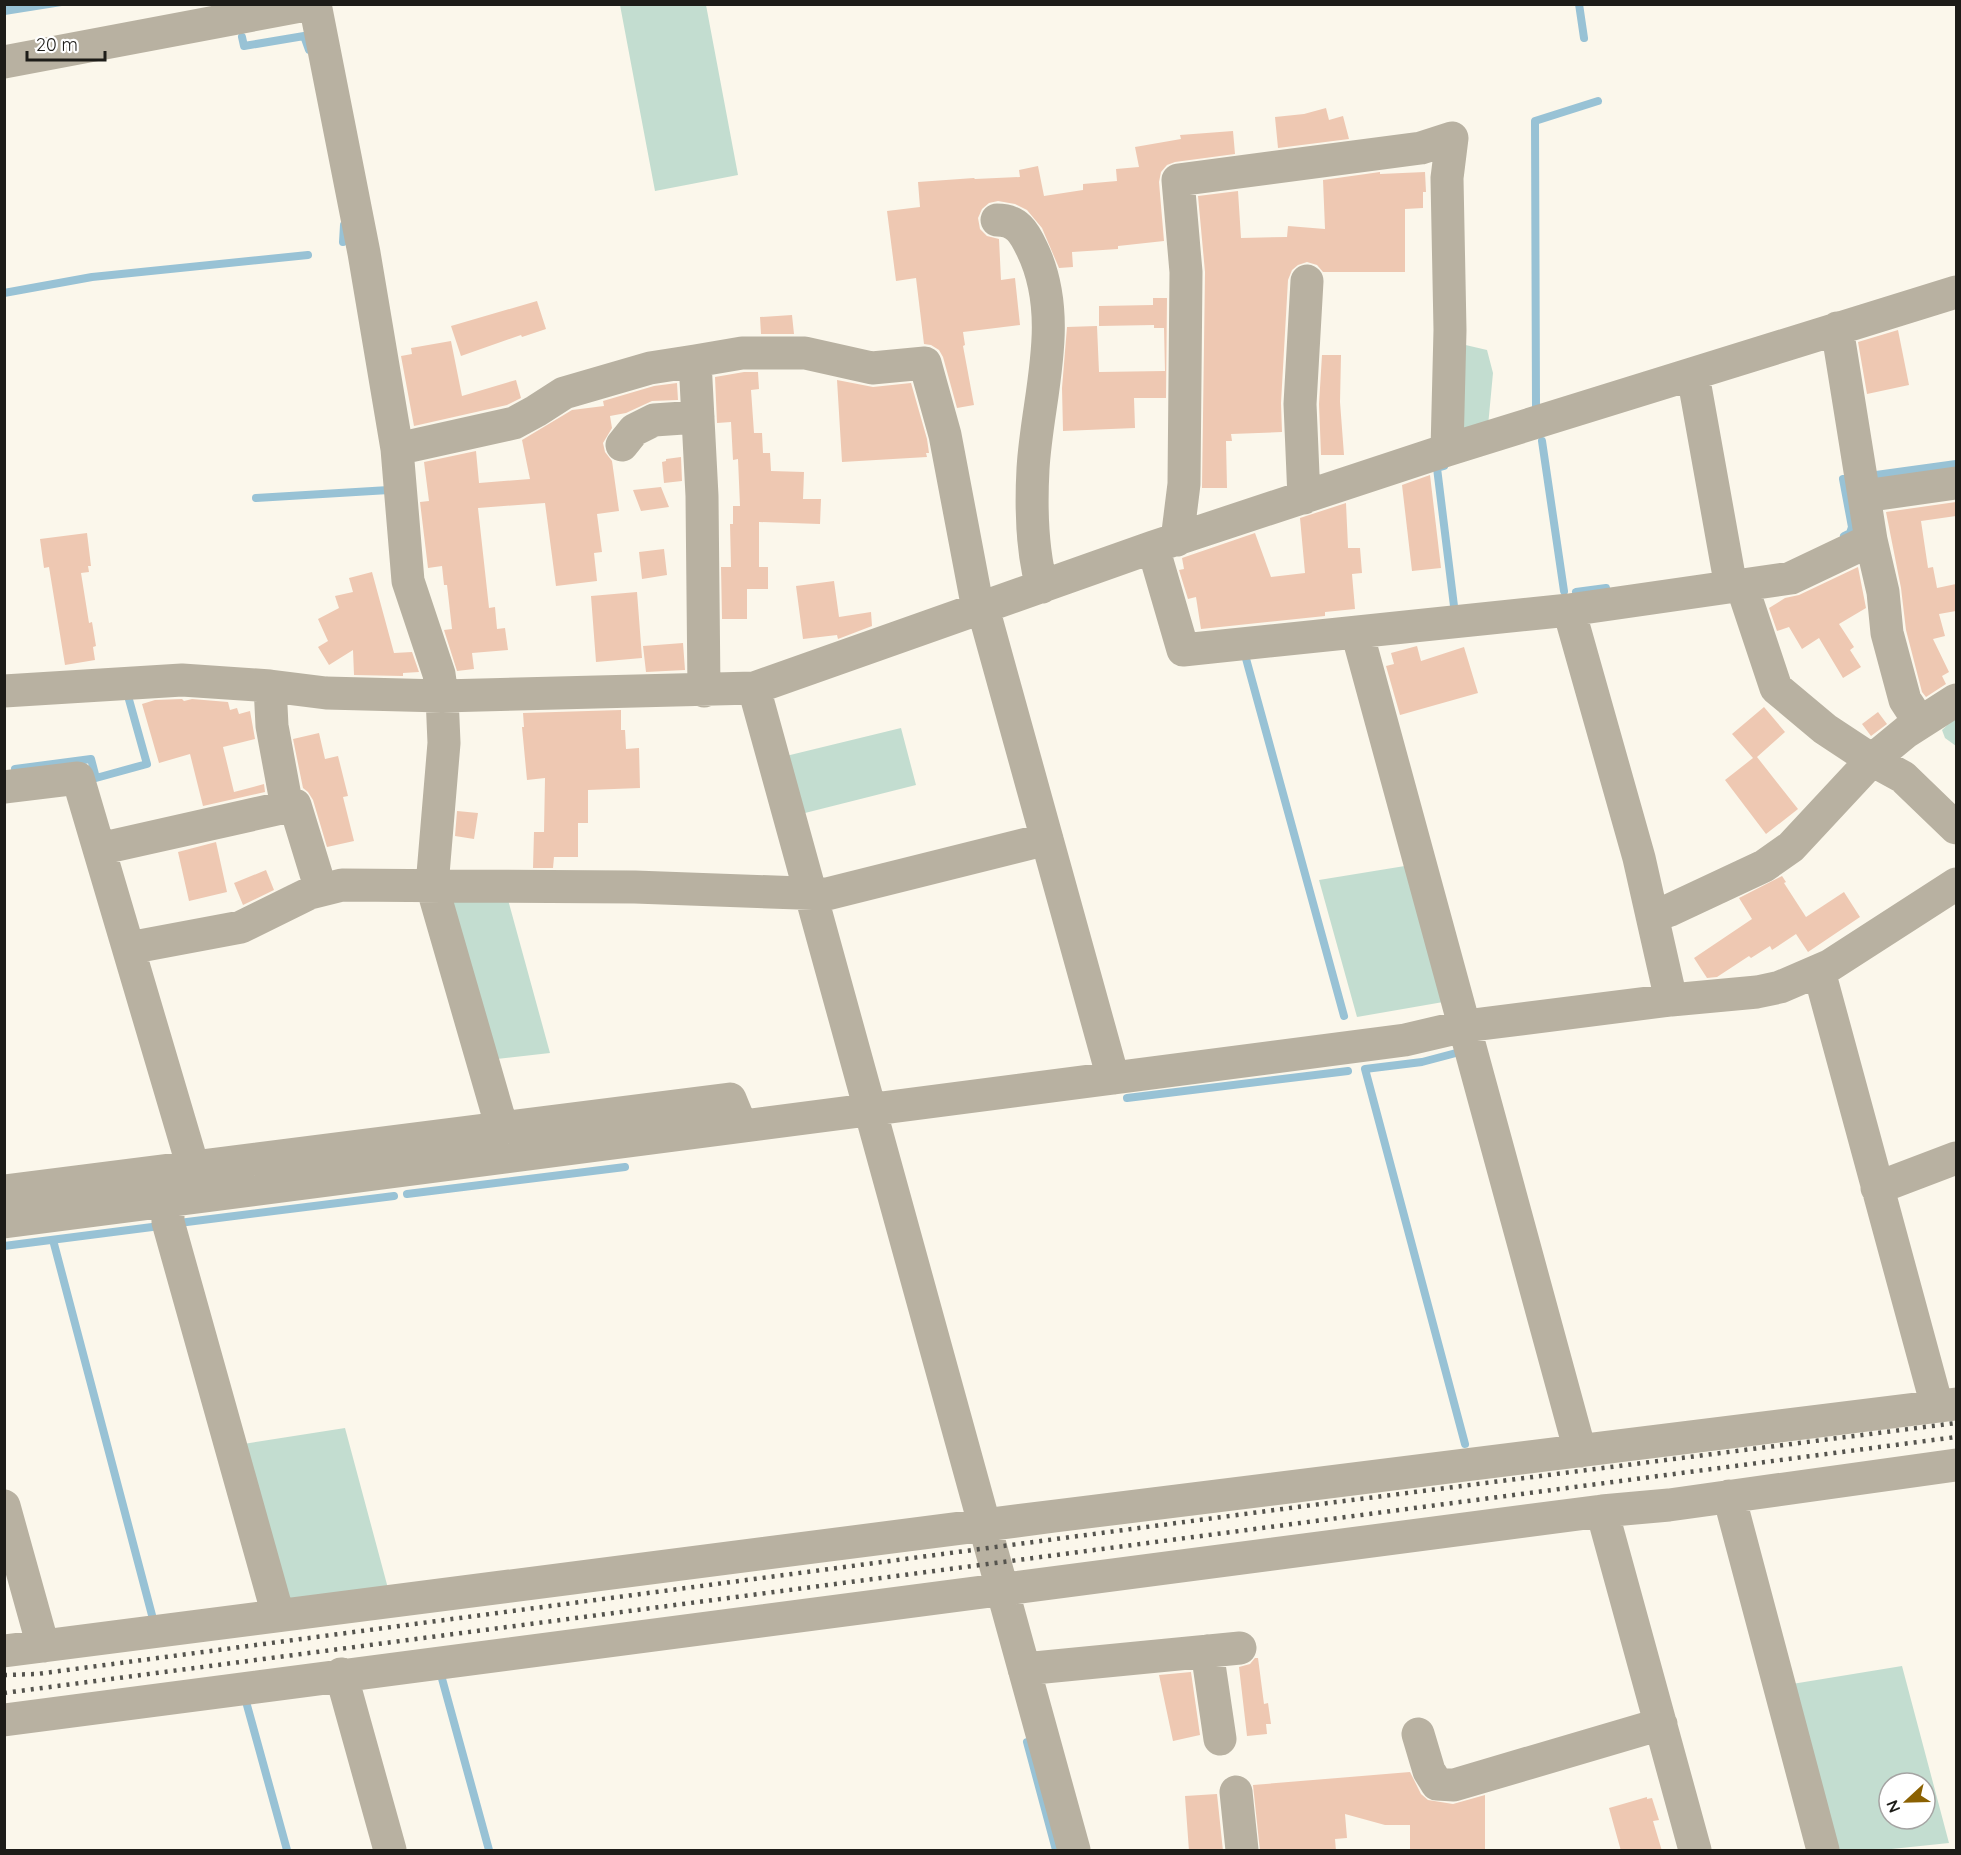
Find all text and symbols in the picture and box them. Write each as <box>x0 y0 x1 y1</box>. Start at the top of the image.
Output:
scale bar <box>27 24 105 62</box>
text: 20 m <box>36 33 78 56</box>
north arrow <box>1877 1771 1937 1831</box>
text: N <box>1882 1797 1905 1816</box>

